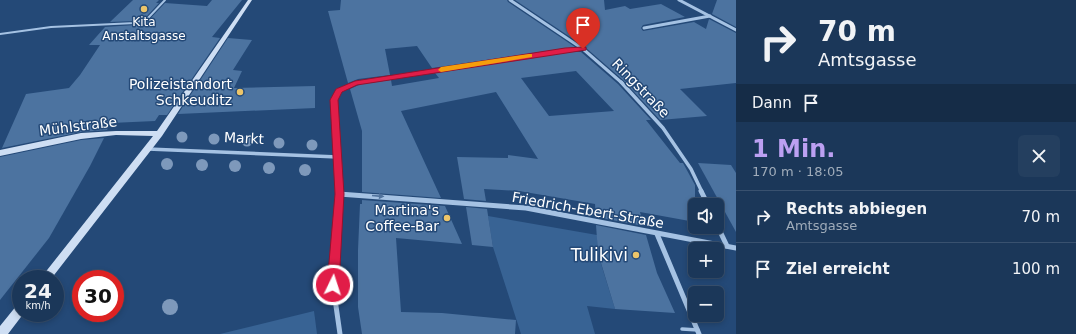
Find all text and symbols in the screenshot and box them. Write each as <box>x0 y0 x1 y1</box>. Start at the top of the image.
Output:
marker: Kita Anstaltsgasse <box>139 4 149 14</box>
pin <box>566 8 600 49</box>
icon: arrive <box>572 14 594 36</box>
place label: Kita Anstaltsgasse <box>102 15 186 43</box>
text: 70 m <box>818 15 896 48</box>
icon: right <box>752 16 804 68</box>
text: Amtsgasse <box>818 49 917 70</box>
street label: Ringstraße <box>609 55 673 121</box>
place label: Polizeistandort Schkeuditz <box>129 76 233 108</box>
marker: Polizeistandort Schkeuditz <box>235 87 245 97</box>
icon: arrive <box>800 92 822 114</box>
text: Dann <box>752 94 792 112</box>
street label: Mühlstraße <box>38 113 118 139</box>
street label: Markt <box>224 129 265 147</box>
text: 1 Min. <box>752 135 835 163</box>
button: close <box>1018 135 1060 177</box>
text: 170 m · 18:05 <box>752 164 843 179</box>
street label: Friedrich-Ebert-Straße <box>511 189 665 231</box>
one-way arrow <box>372 193 384 200</box>
map controls <box>688 198 724 322</box>
button: sound <box>688 198 724 234</box>
text: Rechts abbiegen <box>786 200 927 218</box>
place label: Martina's Coffee-Bar <box>365 202 439 234</box>
icon: right <box>752 206 774 228</box>
text: 70 m <box>1022 208 1060 226</box>
marker: Martina's Coffee-Bar <box>442 213 452 223</box>
text: Amtsgasse <box>786 218 857 233</box>
button: + <box>688 242 724 278</box>
place label: Tulikivi <box>570 245 628 265</box>
marker: Tulikivi <box>631 250 641 260</box>
icon: arrive <box>752 258 774 280</box>
text: Ziel erreicht <box>786 260 890 278</box>
text: 100 m <box>1012 260 1060 278</box>
position arrow <box>312 264 354 306</box>
speed limit sign: 30 <box>72 270 124 322</box>
text: 24 <box>24 279 52 303</box>
button: − <box>688 286 724 322</box>
text: km/h <box>25 300 51 311</box>

